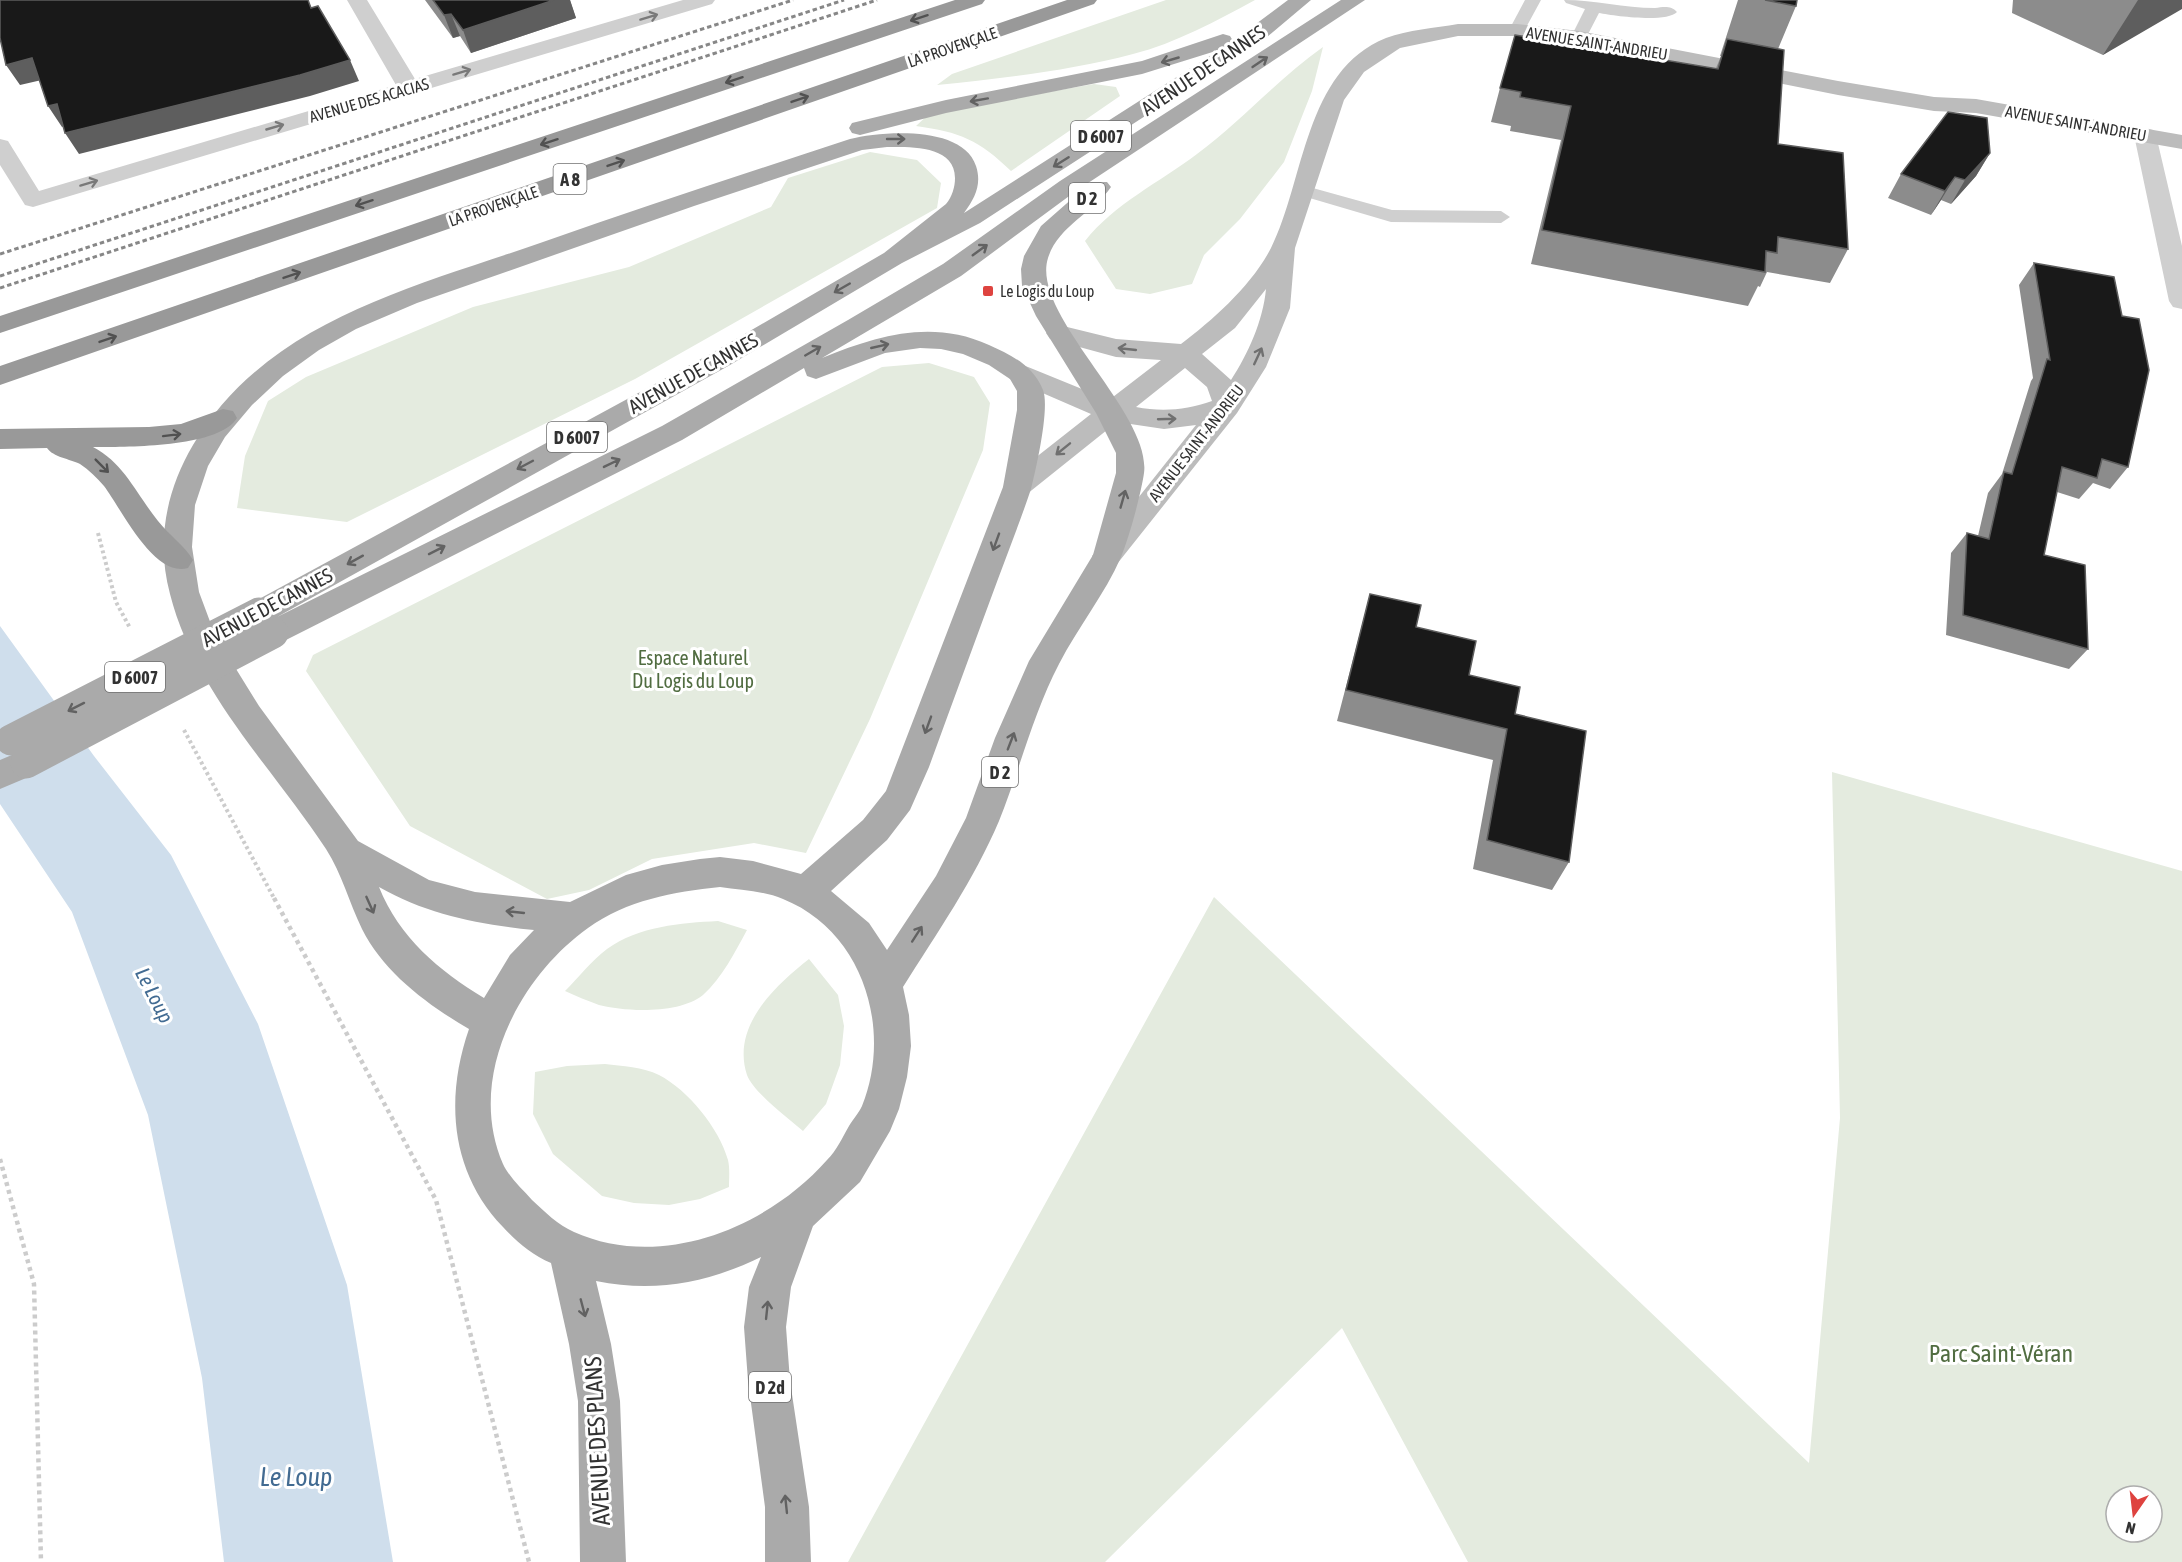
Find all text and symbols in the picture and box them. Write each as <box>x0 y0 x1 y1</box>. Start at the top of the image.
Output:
one-way arrow <box>639 11 658 22</box>
one-way arrow <box>910 14 929 25</box>
street label: AVENUE DE CANNES <box>1137 20 1269 120</box>
street label: LA PROVENÇALE <box>905 23 1000 72</box>
street label: AVENUE SAINT-ANDRIEU <box>1525 23 1669 63</box>
one-way arrow <box>1161 55 1180 66</box>
one-way arrow <box>1251 56 1268 68</box>
one-way arrow <box>452 66 471 77</box>
street label: AVENUE DES ACACIAS <box>307 74 431 126</box>
one-way arrow <box>725 75 744 86</box>
one-way arrow <box>790 93 809 104</box>
one-way arrow <box>970 95 989 106</box>
street label: AVENUE SAINT-ANDRIEU <box>2004 102 2148 144</box>
one-way arrow <box>265 121 284 132</box>
road number: D 6007 <box>1071 121 1131 151</box>
one-way arrow <box>885 133 905 145</box>
one-way arrow <box>540 137 559 148</box>
one-way arrow <box>1053 156 1070 168</box>
one-way arrow <box>606 157 624 168</box>
road number: A 8 <box>554 164 586 194</box>
one-way arrow <box>79 177 98 188</box>
street label: LA PROVENÇALE <box>446 182 541 231</box>
road number: D 2 <box>1069 183 1105 213</box>
one-way arrow <box>355 199 374 210</box>
one-way arrow <box>971 244 987 256</box>
one-way arrow <box>282 269 301 280</box>
one-way arrow <box>834 282 851 294</box>
place label: Le Logis du Loup <box>1000 282 1094 301</box>
marker: Le Logis du Loup <box>981 284 995 298</box>
street label: AVENUE DE CANNES <box>624 328 762 418</box>
one-way arrow <box>98 332 117 343</box>
one-way arrow <box>871 339 890 351</box>
one-way arrow <box>1118 343 1137 354</box>
one-way arrow <box>804 345 821 357</box>
one-way arrow <box>1252 348 1264 366</box>
street label: AVENUE SAINT-ANDRIEU <box>1145 381 1247 505</box>
one-way arrow <box>1156 414 1176 425</box>
road number: D 6007 <box>547 422 607 452</box>
one-way arrow <box>161 429 181 440</box>
one-way arrow <box>1056 442 1072 455</box>
one-way arrow <box>602 457 620 468</box>
one-way arrow <box>95 458 110 473</box>
one-way arrow <box>517 460 535 471</box>
one-way arrow <box>1118 490 1129 509</box>
one-way arrow <box>990 532 1001 551</box>
one-way arrow <box>428 544 446 555</box>
one-way arrow <box>347 554 364 566</box>
street label: AVENUE DE CANNES <box>198 563 336 651</box>
park label: Espace Naturel Du Logis du Loup <box>632 646 754 692</box>
road number: D 6007 <box>105 662 165 692</box>
one-way arrow <box>68 702 86 713</box>
one-way arrow <box>922 715 933 734</box>
one-way arrow <box>1006 732 1017 751</box>
road number: D 2 <box>982 757 1018 787</box>
one-way arrow <box>365 895 376 913</box>
one-way arrow <box>506 906 526 917</box>
one-way arrow <box>911 926 924 943</box>
water label: Le Loup <box>131 963 179 1027</box>
one-way arrow <box>578 1298 589 1317</box>
one-way arrow <box>762 1301 773 1320</box>
park label: Parc Saint-Véran <box>1929 1340 2073 1367</box>
street label: AVENUE DES PLANS <box>579 1356 615 1526</box>
road number: D 2d <box>749 1372 791 1402</box>
water label: Le Loup <box>260 1462 332 1492</box>
north arrow <box>2104 1484 2164 1544</box>
one-way arrow <box>780 1494 791 1514</box>
text: N <box>2124 1519 2137 1538</box>

